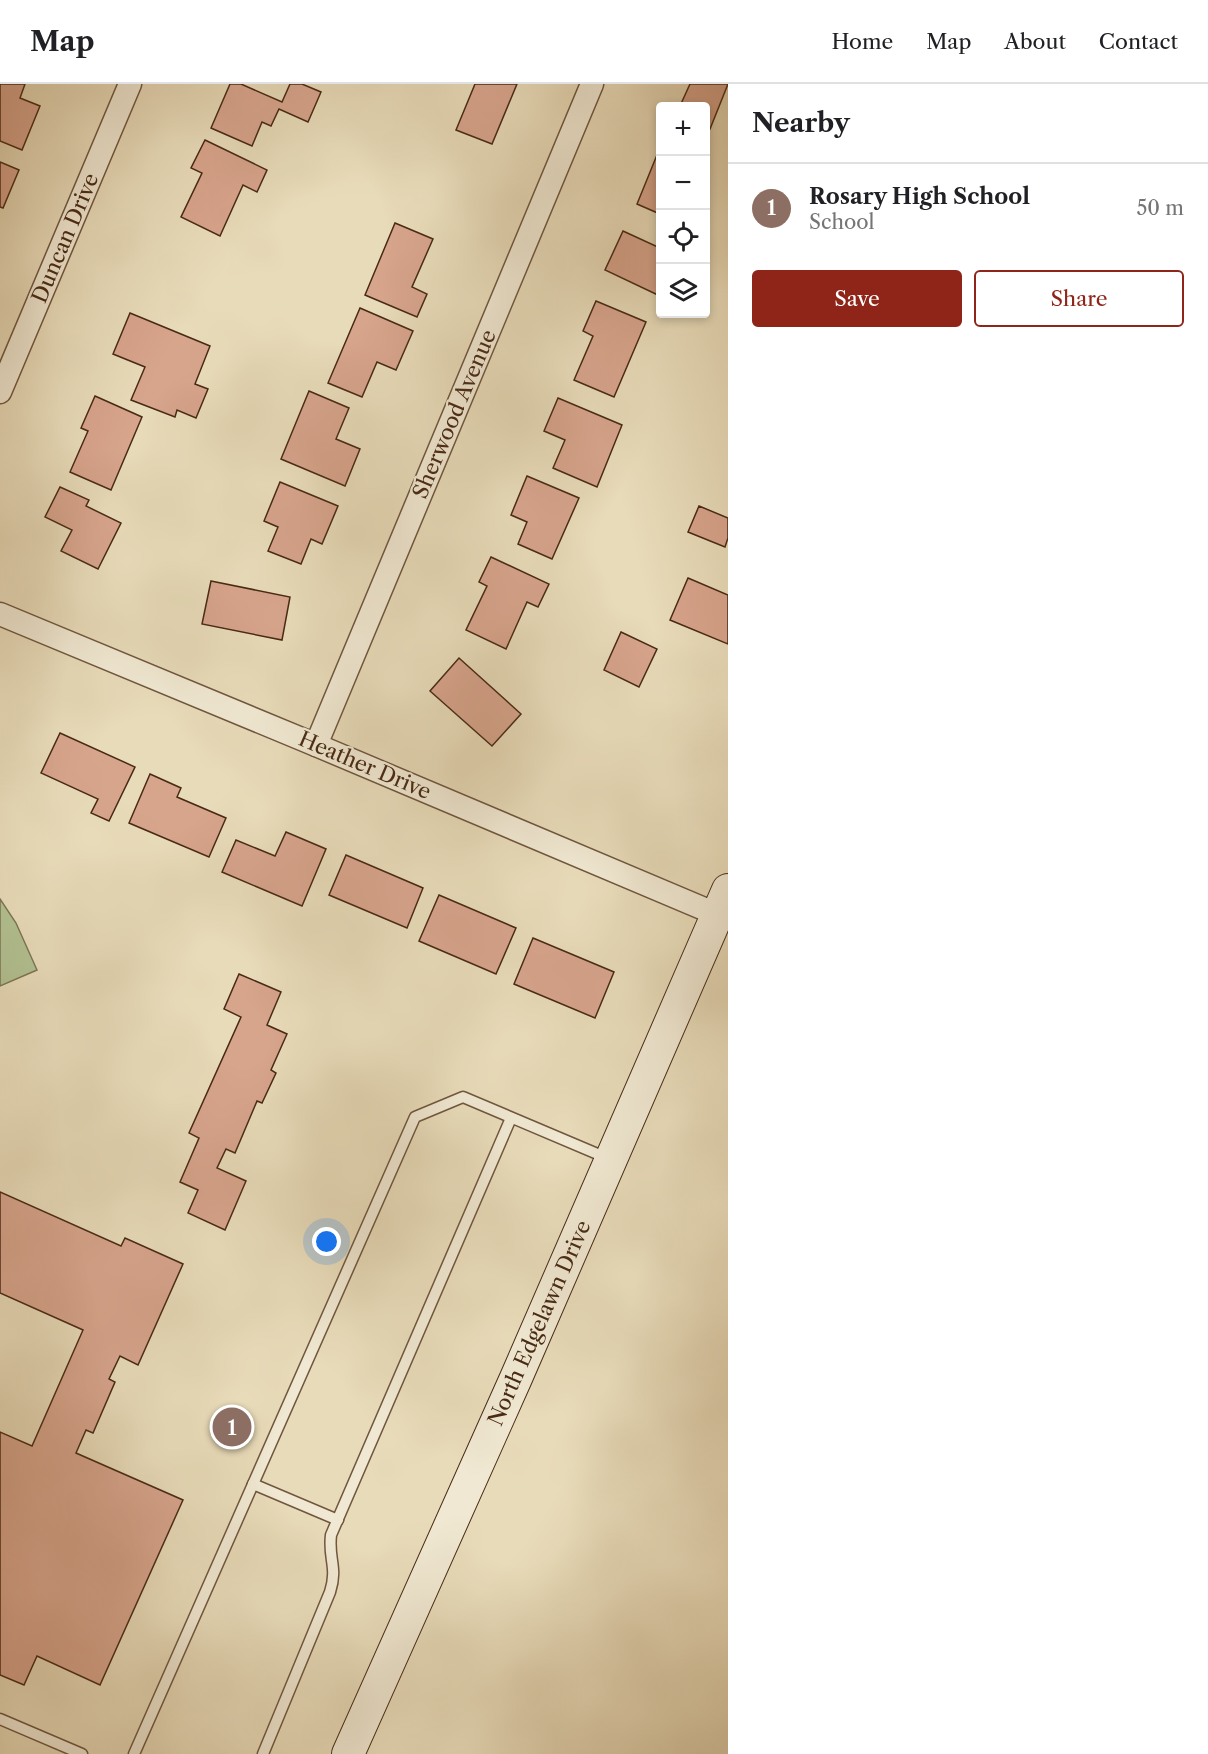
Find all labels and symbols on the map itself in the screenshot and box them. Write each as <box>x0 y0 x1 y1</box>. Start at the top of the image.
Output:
street label: Duncan Drive <box>26 169 104 307</box>
street label: Sherwood Avenue <box>407 326 501 502</box>
street label: Heather Drive <box>295 726 435 804</box>
street label: North Edgelawn Drive <box>482 1216 596 1430</box>
your location <box>312 1227 341 1256</box>
pin: 1 <box>212 1404 252 1450</box>

